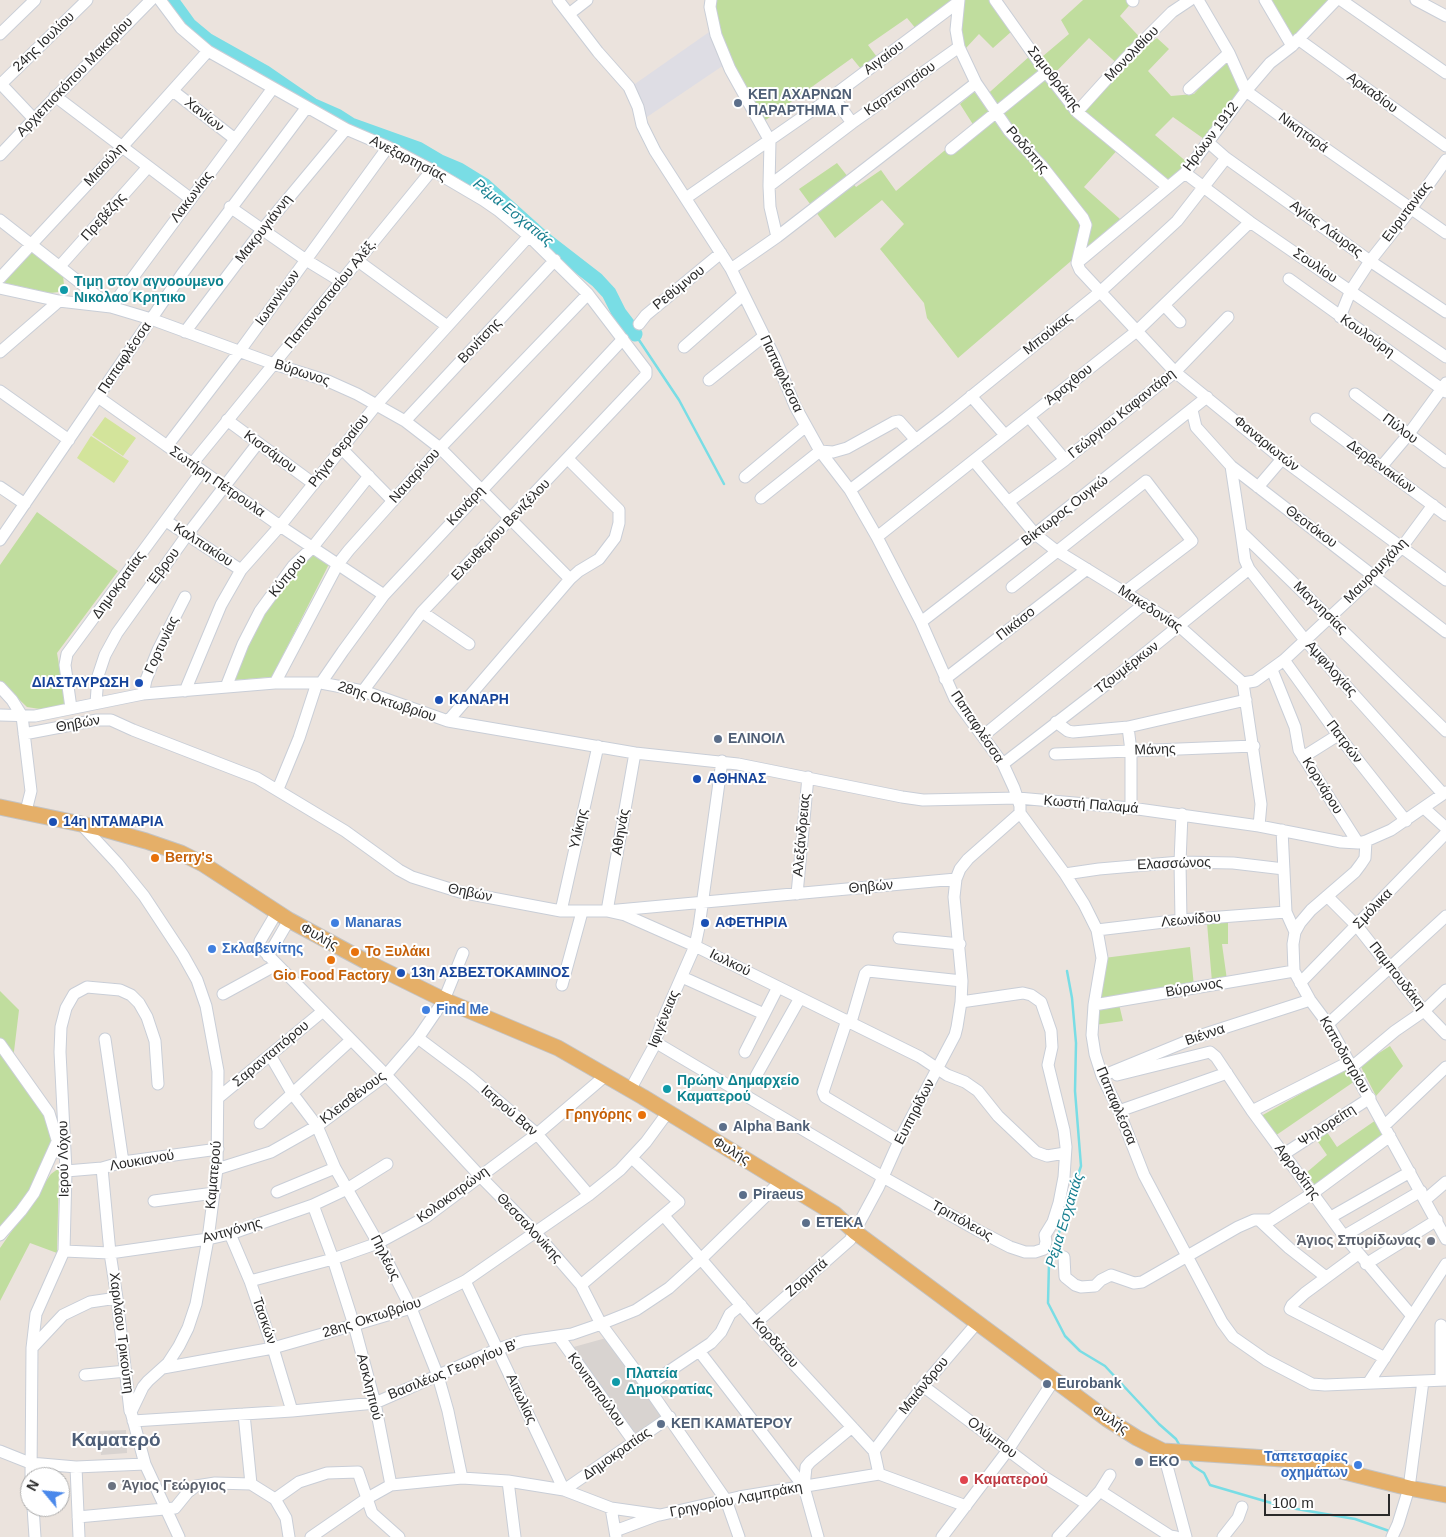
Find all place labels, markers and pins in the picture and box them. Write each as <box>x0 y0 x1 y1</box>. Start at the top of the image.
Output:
place label: ΚΕΠ ΑΧΑΡΝΩΝ ΠΑΡΑΡΤΗΜΑ Γ <box>748 87 852 120</box>
marker: ΚΕΠ ΑΧΑΡΝΩΝ ΠΑΡΑΡΤΗΜΑ Γ <box>732 97 744 109</box>
place label: Τιμη στον αγνοουμενο Νικολαο Κρητικο <box>74 274 224 306</box>
marker: Τιμη στον αγνοουμενο Νικολαο Κρητικο <box>58 284 70 296</box>
place label: ΔΙΑΣΤΑΥΡΩΣΗ <box>32 675 129 691</box>
marker: ΔΙΑΣΤΑΥΡΩΣΗ <box>133 677 145 689</box>
place label: ΚΑΝΑΡΗ <box>449 692 509 708</box>
marker: ΚΑΝΑΡΗ <box>433 694 445 706</box>
place label: ΕΛΙΝΟΙΛ <box>728 731 785 747</box>
marker: ΕΛΙΝΟΙΛ <box>712 733 724 745</box>
place label: ΑΘΗΝΑΣ <box>707 771 766 787</box>
marker: ΑΘΗΝΑΣ <box>691 773 703 785</box>
place label: 14η ΝΤΑΜΑΡΙΑ <box>63 814 164 830</box>
marker: 14η ΝΤΑΜΑΡΙΑ <box>47 816 59 828</box>
place label: Berry's <box>165 850 213 866</box>
marker: Berry's <box>149 852 161 864</box>
place label: Manaras <box>345 915 402 931</box>
place label: ΑΦΕΤΗΡΙΑ <box>715 915 788 931</box>
marker: Manaras <box>329 917 341 929</box>
marker: ΑΦΕΤΗΡΙΑ <box>699 917 711 929</box>
place label: Σκλαβενίτης <box>222 941 303 957</box>
marker: Σκλαβενίτης <box>206 943 218 955</box>
place label: Το Ξυλάκι <box>365 944 430 960</box>
marker: Το Ξυλάκι <box>349 946 361 958</box>
marker: Gio Food Factory <box>325 954 337 966</box>
place label: 13η ΑΣΒΕΣΤΟΚΑΜΙΝΟΣ <box>411 965 570 981</box>
marker: 13η ΑΣΒΕΣΤΟΚΑΜΙΝΟΣ <box>395 967 407 979</box>
place label: Gio Food Factory <box>273 968 389 984</box>
place label: Find Me <box>436 1002 489 1018</box>
marker: Find Me <box>420 1004 432 1016</box>
place label: Πρώην Δημαρχείο Καματερού <box>677 1073 799 1106</box>
marker: Πρώην Δημαρχείο Καματερού <box>661 1083 673 1095</box>
place label: Γρηγόρης <box>566 1107 632 1123</box>
marker: Γρηγόρης <box>636 1109 648 1121</box>
place label: Alpha Bank <box>733 1119 810 1135</box>
marker: Alpha Bank <box>717 1121 729 1133</box>
place label: Piraeus <box>753 1187 804 1203</box>
marker: Piraeus <box>737 1189 749 1201</box>
place label: ΕΤΕΚΑ <box>816 1215 863 1231</box>
marker: ΕΤΕΚΑ <box>800 1217 812 1229</box>
place label: Άγιος Σπυρίδωνας <box>1296 1233 1421 1249</box>
marker: Άγιος Σπυρίδωνας <box>1425 1235 1437 1247</box>
place label: Πλατεία Δημοκρατίας <box>626 1366 713 1398</box>
marker: Πλατεία Δημοκρατίας <box>610 1376 622 1388</box>
place label: Eurobank <box>1057 1376 1122 1392</box>
marker: Eurobank <box>1041 1378 1053 1390</box>
place label: ΚΕΠ ΚΑΜΑΤΕΡΟΥ <box>671 1416 792 1432</box>
marker: ΚΕΠ ΚΑΜΑΤΕΡΟΥ <box>655 1418 667 1430</box>
place label: Ταπετσαρίες οχημάτων <box>1264 1449 1348 1481</box>
place label: EKO <box>1149 1454 1179 1470</box>
marker: EKO <box>1133 1456 1145 1468</box>
marker: Ταπετσαρίες οχημάτων <box>1352 1459 1364 1471</box>
place label: Καματερού <box>974 1472 1048 1488</box>
marker: Καματερού <box>958 1474 970 1486</box>
place label: Άγιος Γεώργιος <box>122 1478 226 1494</box>
marker: Άγιος Γεώργιος <box>106 1480 118 1492</box>

